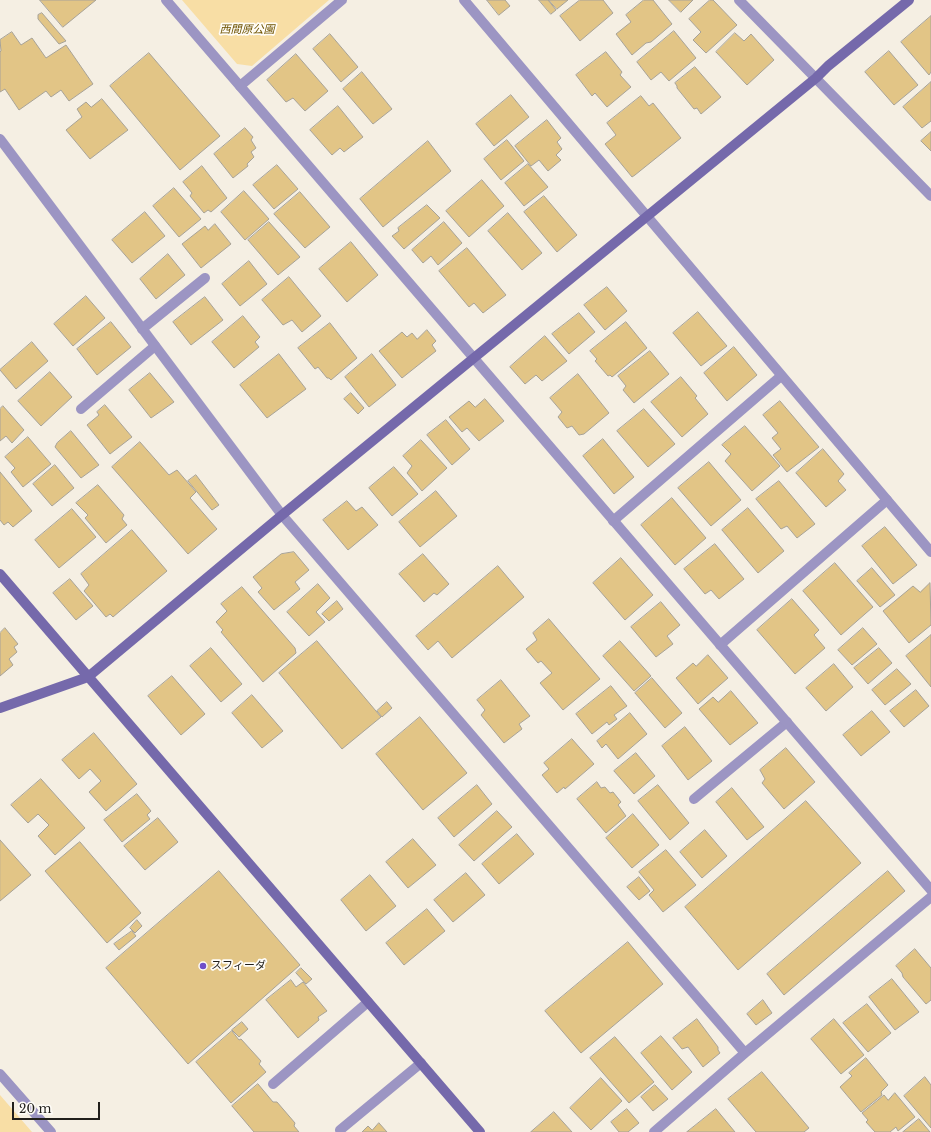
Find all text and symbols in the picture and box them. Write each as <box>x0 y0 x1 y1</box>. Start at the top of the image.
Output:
park label: 西間原公園 <box>220 23 274 37</box>
place label: スフィーダ <box>211 959 266 973</box>
marker: スフィーダ <box>198 961 208 971</box>
scale bar <box>14 1094 102 1120</box>
text: 20 m <box>19 1101 51 1116</box>

